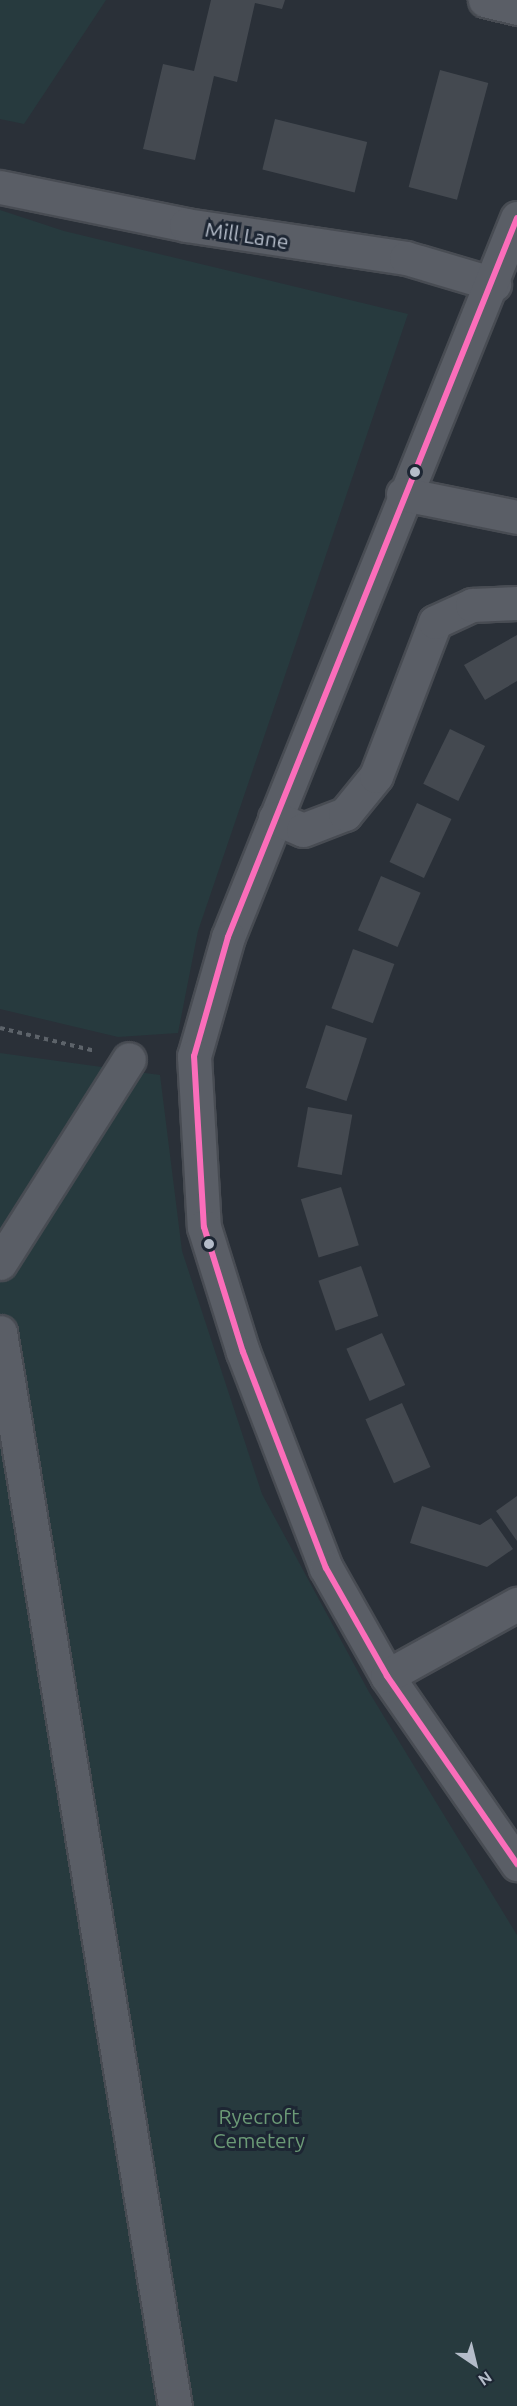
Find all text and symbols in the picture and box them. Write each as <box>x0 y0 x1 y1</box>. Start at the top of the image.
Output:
street label: Mill Lane <box>203 216 291 254</box>
unlabelled marker <box>409 466 421 478</box>
unlabelled marker <box>203 1238 215 1250</box>
park label: Ryecroft Cemetery <box>213 2103 305 2153</box>
north arrow <box>445 2334 505 2394</box>
text: N <box>475 2368 495 2390</box>

